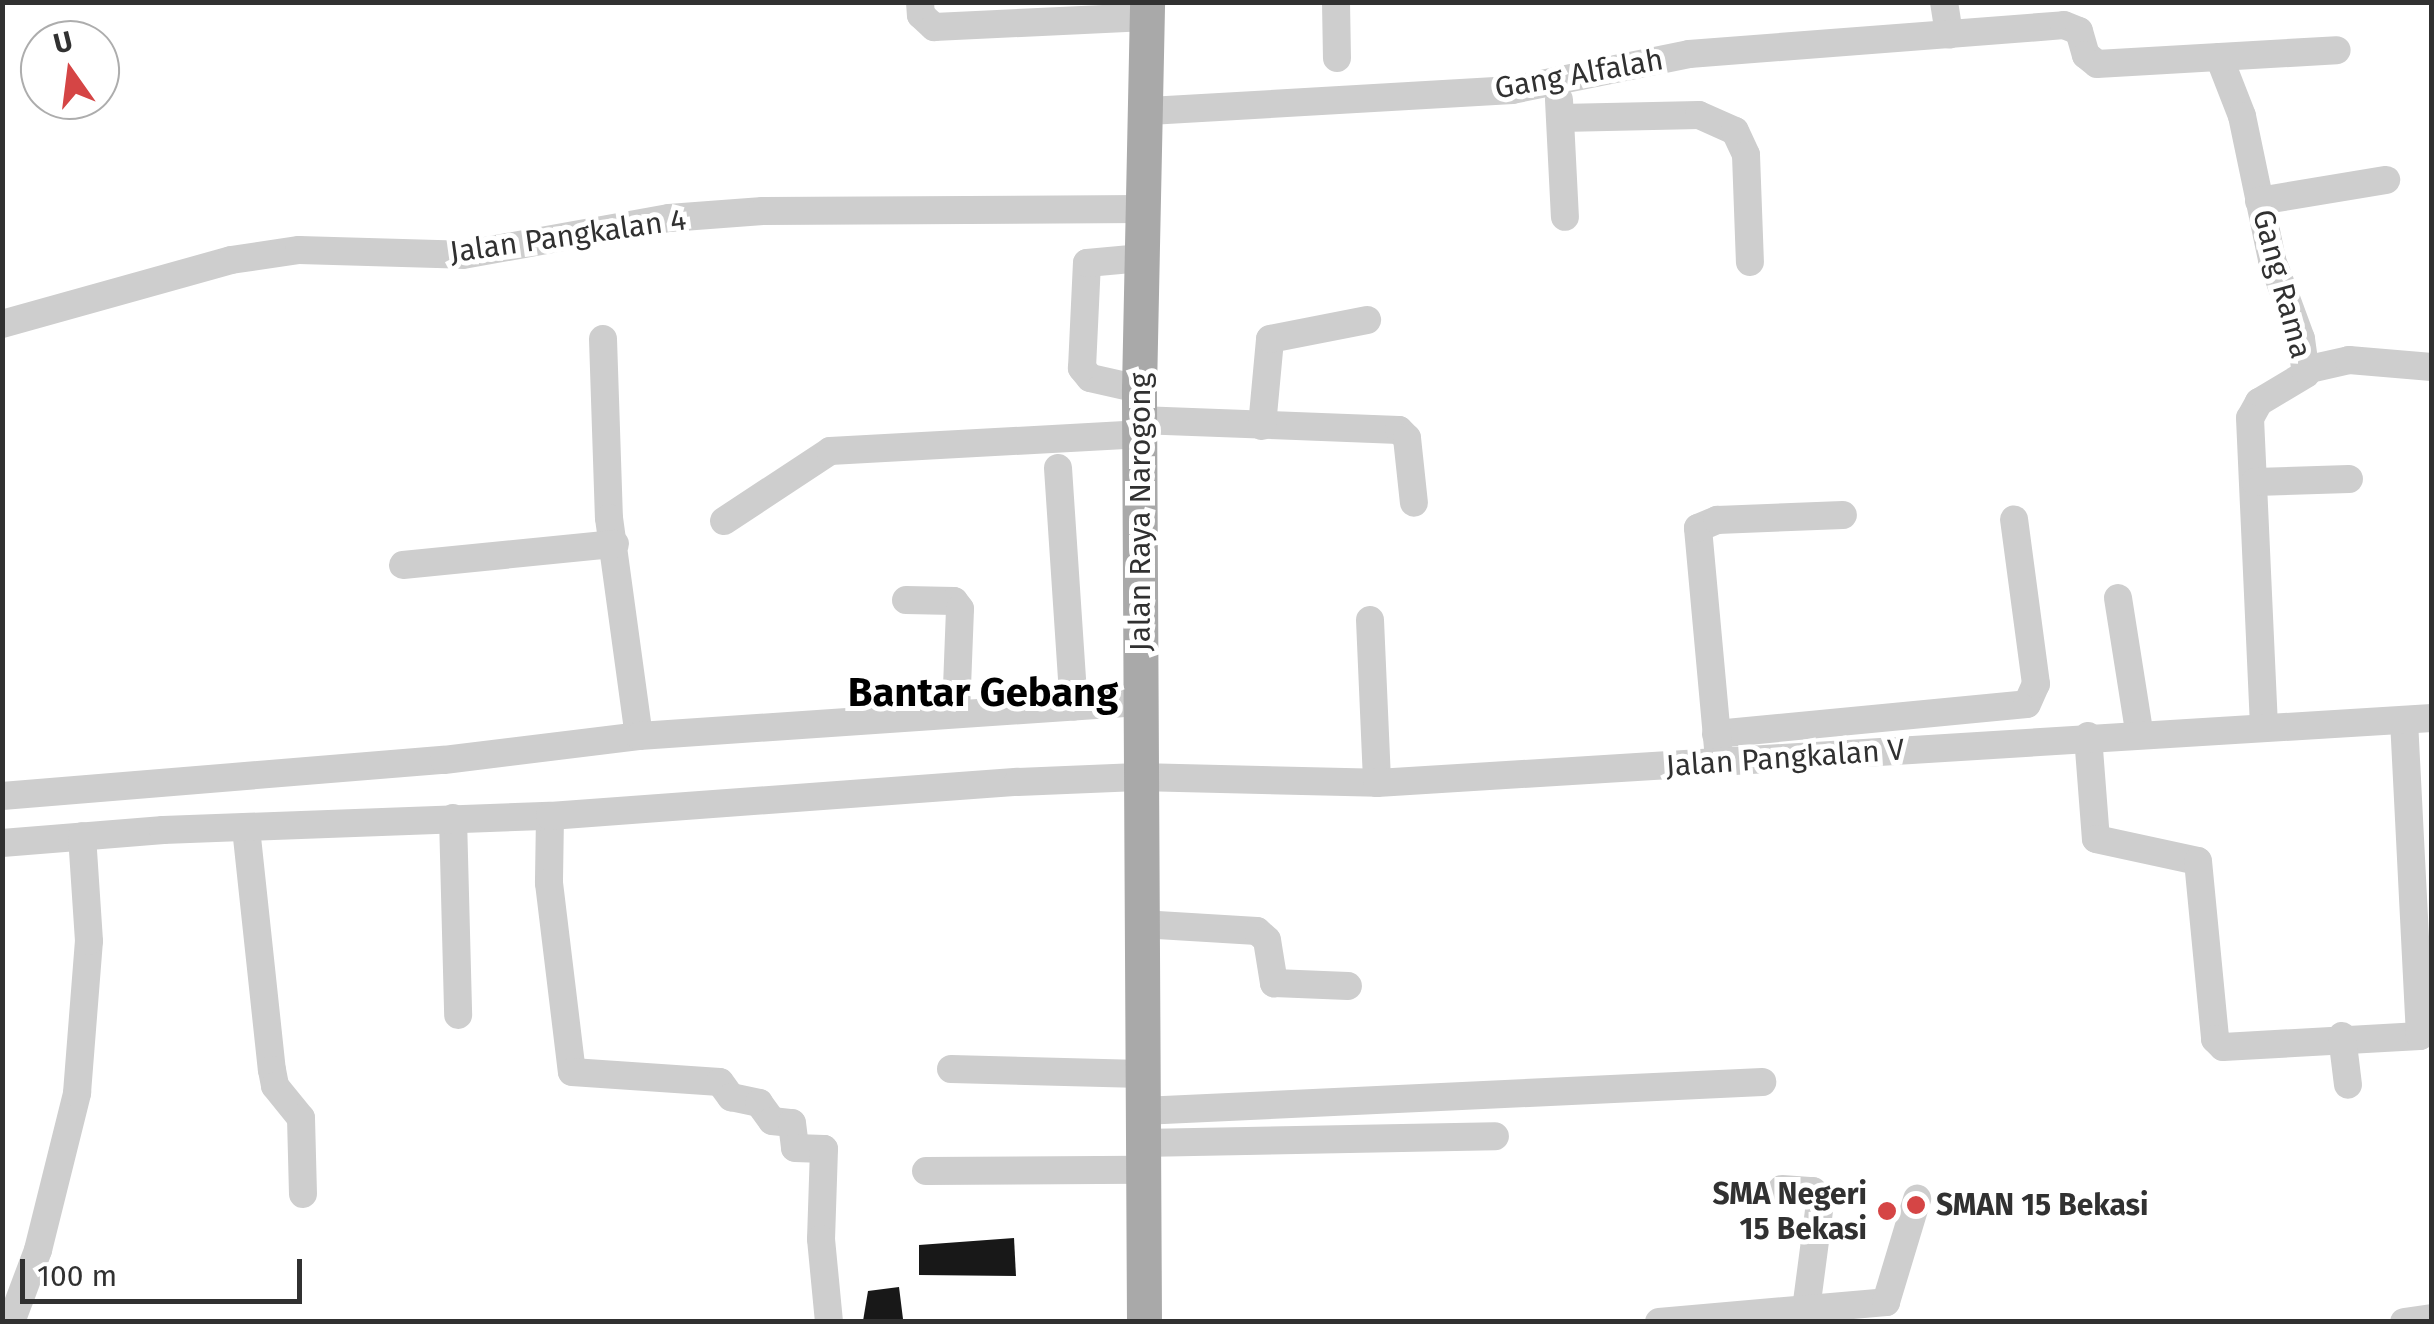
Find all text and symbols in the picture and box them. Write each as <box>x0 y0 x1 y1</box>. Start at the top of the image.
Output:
north arrow <box>20 20 120 120</box>
text: U <box>50 24 76 61</box>
street label: Gang Alfalah <box>1492 41 1666 107</box>
street label: Jalan Pangkalan 4 <box>447 202 689 270</box>
street label: Gang Rama <box>2245 206 2319 362</box>
street label: Jalan Raya Narogong <box>1122 373 1158 651</box>
district label: Bantar Gebang <box>848 669 1118 717</box>
street label: Jalan Pangkalan V <box>1665 732 1905 784</box>
place label: SMA Negeri 15 Bekasi <box>1712 1176 1867 1246</box>
place label: SMAN 15 Bekasi <box>1936 1187 2149 1223</box>
marker: SMAN 15 Bekasi <box>1905 1194 1927 1216</box>
marker: SMA Negeri 15 Bekasi <box>1876 1200 1898 1222</box>
scale bar <box>25 1239 308 1301</box>
text: 100 m <box>37 1258 117 1294</box>

